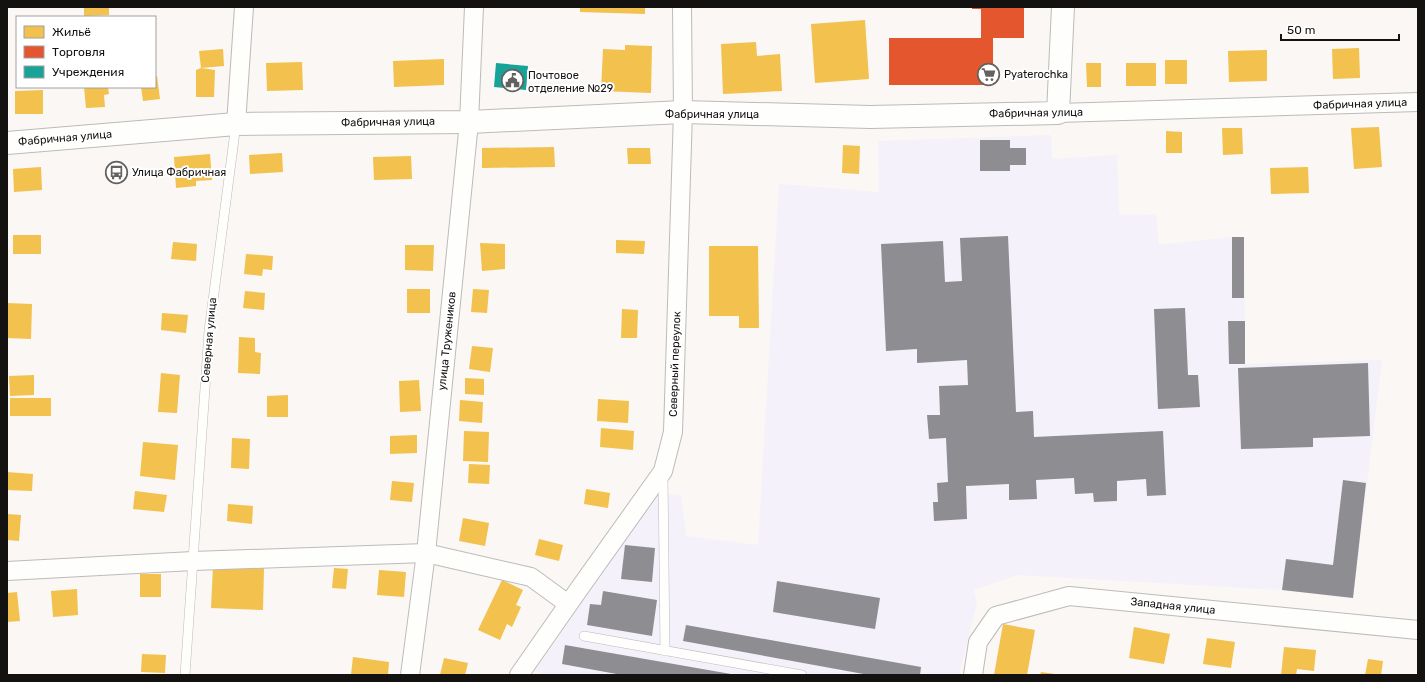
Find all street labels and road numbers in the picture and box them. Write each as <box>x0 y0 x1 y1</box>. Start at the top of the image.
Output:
street label: Фабричная улица <box>1313 96 1407 112</box>
street label: Фабричная улица <box>989 106 1083 120</box>
street label: Фабричная улица <box>665 108 759 121</box>
street label: Фабричная улица <box>341 115 435 129</box>
street label: Фабричная улица <box>17 127 113 149</box>
street label: улица Тружеников <box>435 291 459 391</box>
street label: Северная улица <box>199 297 219 383</box>
street label: Северный переулок <box>667 311 683 417</box>
street label: Западная улица <box>1130 595 1216 617</box>

